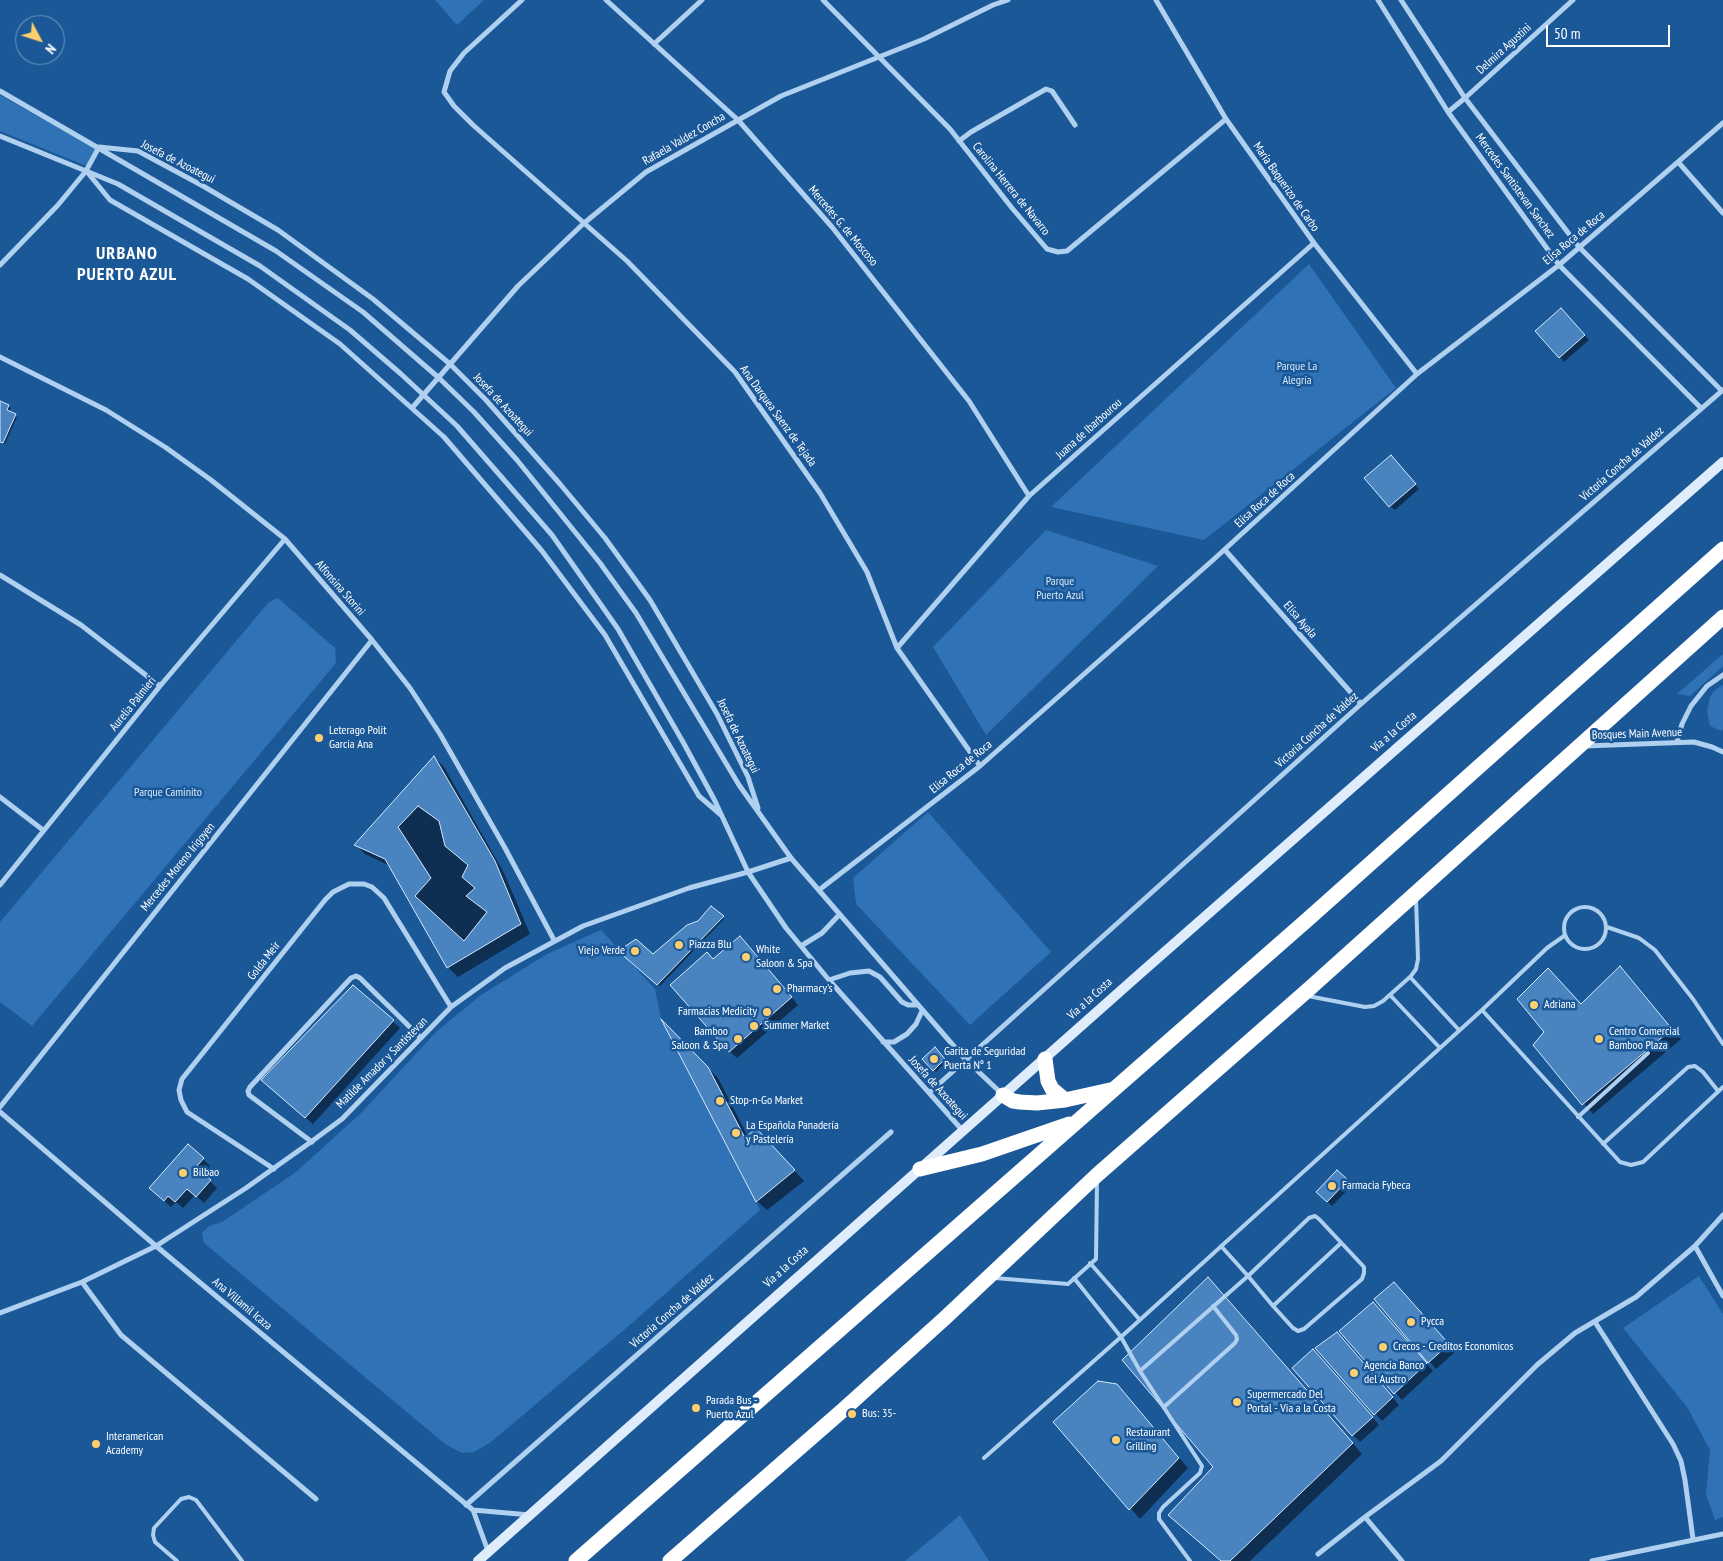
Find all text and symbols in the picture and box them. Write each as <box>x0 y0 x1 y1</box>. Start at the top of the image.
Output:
north arrow <box>15 15 65 65</box>
scale bar <box>1548 15 1672 47</box>
street label: Delmira Agustini <box>1474 21 1534 77</box>
text: 50 m <box>1554 24 1580 43</box>
text: N <box>41 40 60 58</box>
street label: Rafaela Valdez Concha <box>640 109 728 169</box>
street label: Mercedes Santistevan Sanchez <box>1472 131 1558 241</box>
street label: Josefa de Azoategui <box>139 137 217 187</box>
street label: Carolina Herrera de Navarro <box>969 140 1053 238</box>
street label: María Baquerizo de Carbo <box>1250 140 1322 234</box>
street label: Mercedes G. de Moscoso <box>805 183 881 269</box>
street label: Elisa Roca de Roca <box>1540 208 1608 268</box>
district label: URBANO PUERTO AZUL <box>76 243 178 286</box>
park label: Parque La Alegría <box>1277 360 1317 388</box>
street label: Ana Darquea Saenz de Tejada <box>736 363 820 469</box>
street label: Josefa de Azoategui <box>470 371 536 439</box>
street label: Juana de Ibarbourou <box>1053 396 1125 462</box>
street label: Victoria Concha de Valdez <box>1577 424 1667 504</box>
street label: Elisa Roca de Roca <box>1232 469 1298 531</box>
street label: Alfonsina Storini <box>312 557 368 619</box>
park label: Parque Puerto Azul <box>1036 575 1084 603</box>
street label: Elisa Ayala <box>1280 599 1320 641</box>
street label: Aurelia Palmieri <box>107 674 159 734</box>
street label: Victoria Concha de Valdez <box>1273 689 1361 771</box>
street label: Josefa de Azoategui <box>714 696 762 776</box>
street label: Vía a la Costa <box>1369 709 1419 755</box>
place label: Leterago Polit Garcia Ana <box>329 724 387 752</box>
street label: Bosques Main Avenue <box>1592 725 1682 743</box>
marker: Leterago Polit Garcia Ana <box>313 732 325 744</box>
street label: Elisa Roca de Roca <box>927 737 995 797</box>
park label: Parque Caminito <box>134 786 202 800</box>
street label: Mercedes Moreno Irigoyen <box>138 820 218 914</box>
place label: Piazza Blu <box>689 938 731 952</box>
street label: Golda Meir <box>244 939 284 983</box>
marker: Piazza Blu <box>673 939 685 951</box>
place label: White Saloon & Spa <box>756 943 812 971</box>
place label: Viejo Verde <box>578 944 625 958</box>
marker: Viejo Verde <box>629 945 641 957</box>
marker: White Saloon & Spa <box>740 951 752 963</box>
street label: Vía a la Costa <box>1065 975 1115 1023</box>
place label: Pharmacy's <box>787 982 833 996</box>
marker: Pharmacy's <box>771 983 783 995</box>
place label: Adriana <box>1544 998 1576 1012</box>
marker: Adriana <box>1528 999 1540 1011</box>
place label: Farmacias Medicity <box>678 1005 757 1019</box>
marker: Farmacias Medicity <box>761 1006 773 1018</box>
street label: Matilde Amador y Santistevan <box>333 1014 431 1112</box>
place label: Summer Market <box>764 1019 829 1033</box>
marker: Summer Market <box>748 1020 760 1032</box>
place label: Bamboo Saloon & Spa <box>672 1025 728 1053</box>
place label: Centro Comercial Bamboo Plaza <box>1609 1025 1680 1053</box>
marker: Bamboo Saloon & Spa <box>732 1033 744 1045</box>
marker: Centro Comercial Bamboo Plaza <box>1593 1033 1605 1045</box>
place label: Garita de Seguridad Puerta Nº 1 <box>944 1045 1025 1073</box>
street label: Josefa de Azoategui <box>906 1053 970 1123</box>
marker: Garita de Seguridad Puerta Nº 1 <box>928 1053 940 1065</box>
place label: Stop-n-Go Market <box>730 1094 803 1108</box>
marker: Stop-n-Go Market <box>714 1095 726 1107</box>
place label: La Española Panadería y Pastelería <box>746 1119 839 1147</box>
marker: La Española Panadería y Pastelería <box>730 1127 742 1139</box>
place label: Bilbao <box>193 1166 219 1180</box>
marker: Bilbao <box>177 1167 189 1179</box>
place label: Farmacia Fybeca <box>1342 1179 1410 1193</box>
marker: Farmacia Fybeca <box>1326 1180 1338 1192</box>
street label: Vía a la Costa <box>761 1243 811 1291</box>
street label: Victoria Concha de Valdez <box>627 1271 717 1351</box>
street label: Ana Villamil Icaza <box>209 1275 275 1333</box>
place label: Pycca <box>1421 1315 1444 1329</box>
marker: Pycca <box>1405 1316 1417 1328</box>
place label: Crecos - Creditos Economicos <box>1393 1340 1513 1354</box>
marker: Crecos - Creditos Economicos <box>1377 1341 1389 1353</box>
place label: Agencia Banco del Austro <box>1364 1359 1424 1387</box>
marker: Agencia Banco del Austro <box>1348 1367 1360 1379</box>
place label: Supermercado Del Portal - Via a la Costa <box>1247 1388 1336 1416</box>
place label: Parada Bus - Puerto Azul <box>706 1394 757 1422</box>
marker: Supermercado Del Portal - Via a la Costa <box>1231 1396 1243 1408</box>
marker: Parada Bus - Puerto Azul <box>690 1402 702 1414</box>
place label: Bus: 35- <box>862 1407 896 1421</box>
marker: Bus: 35- <box>846 1408 858 1420</box>
place label: Restaurant Grilling <box>1126 1426 1170 1454</box>
place label: Interamerican Academy <box>106 1430 163 1458</box>
marker: Restaurant Grilling <box>1110 1434 1122 1446</box>
marker: Interamerican Academy <box>90 1438 102 1450</box>

